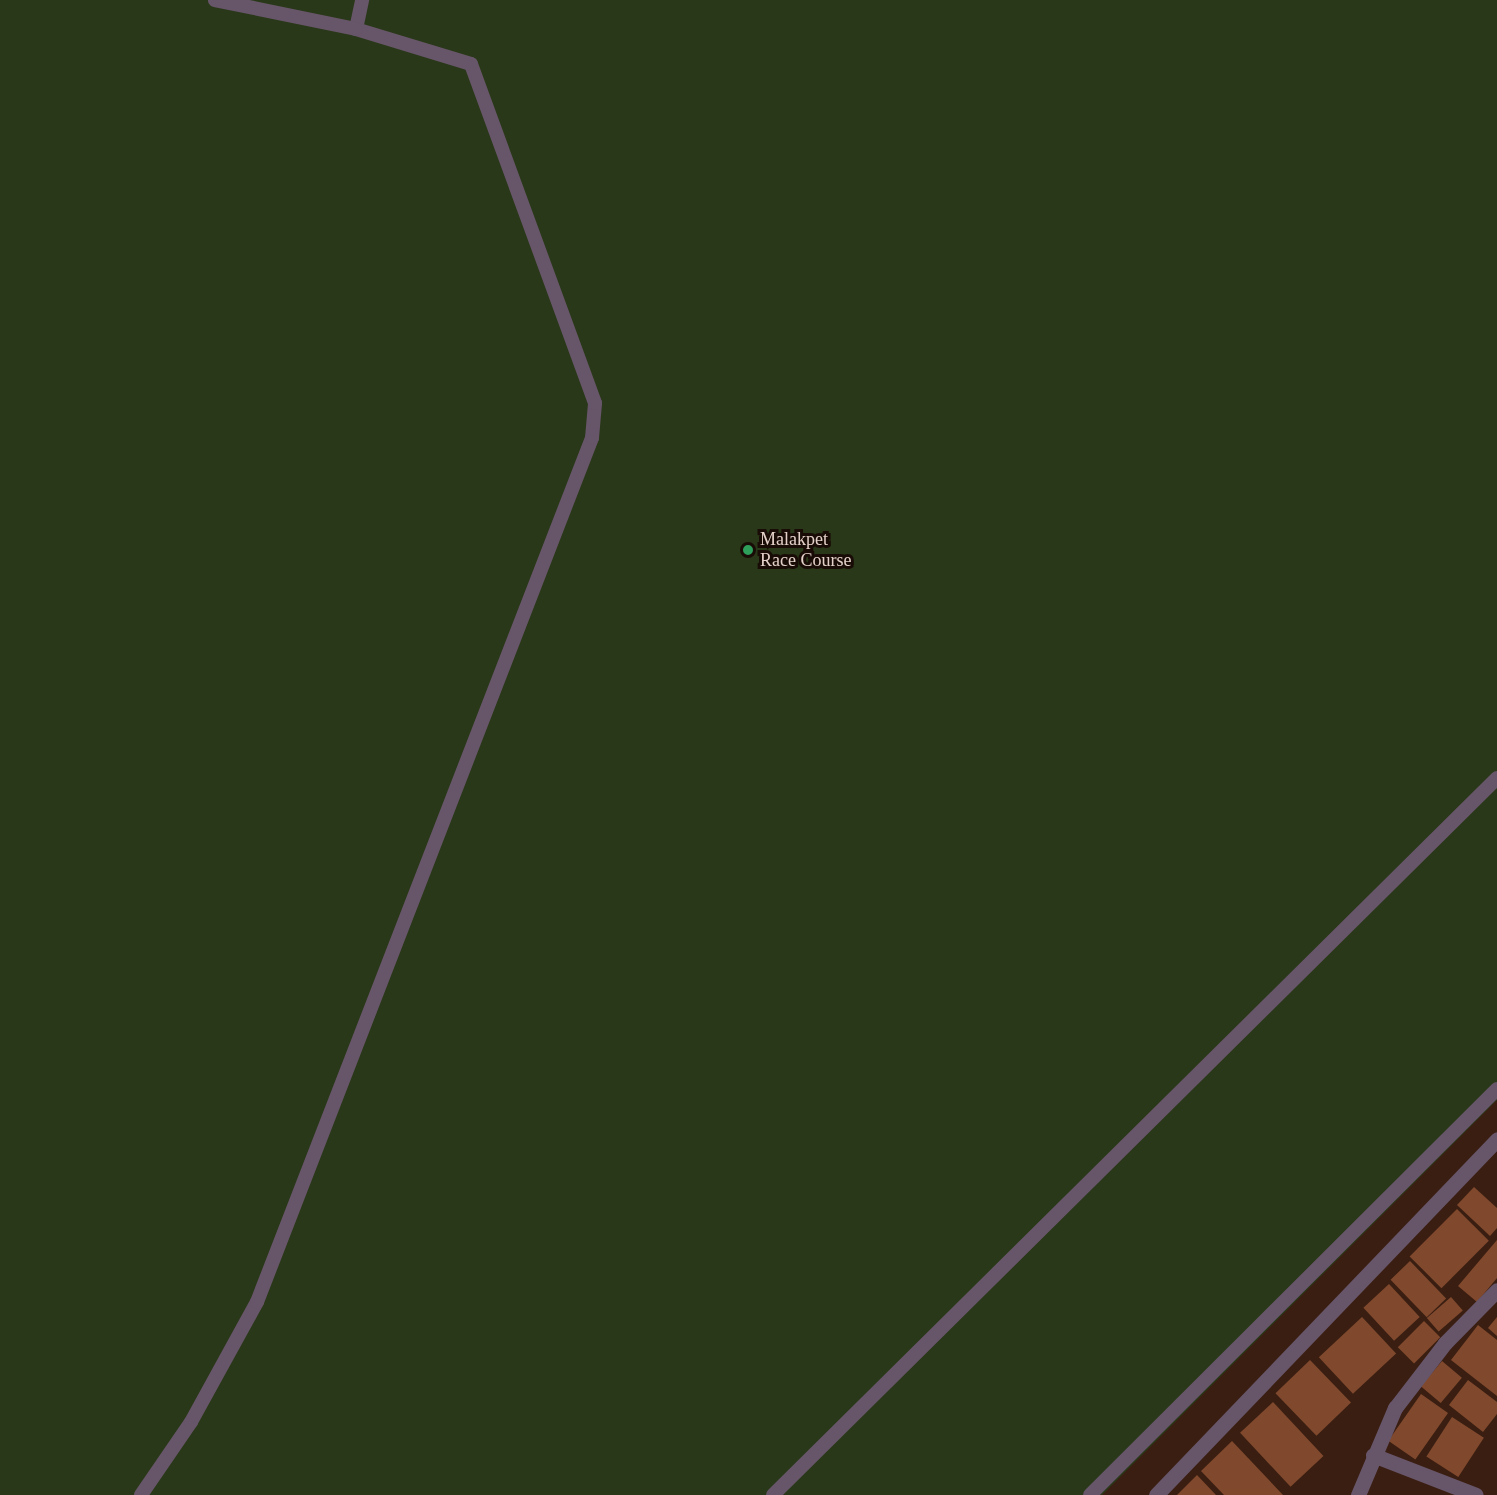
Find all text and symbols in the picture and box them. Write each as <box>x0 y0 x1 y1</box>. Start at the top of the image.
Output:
place label: Malakpet Race Course <box>760 529 851 572</box>
marker: Malakpet Race Course <box>741 543 755 557</box>

